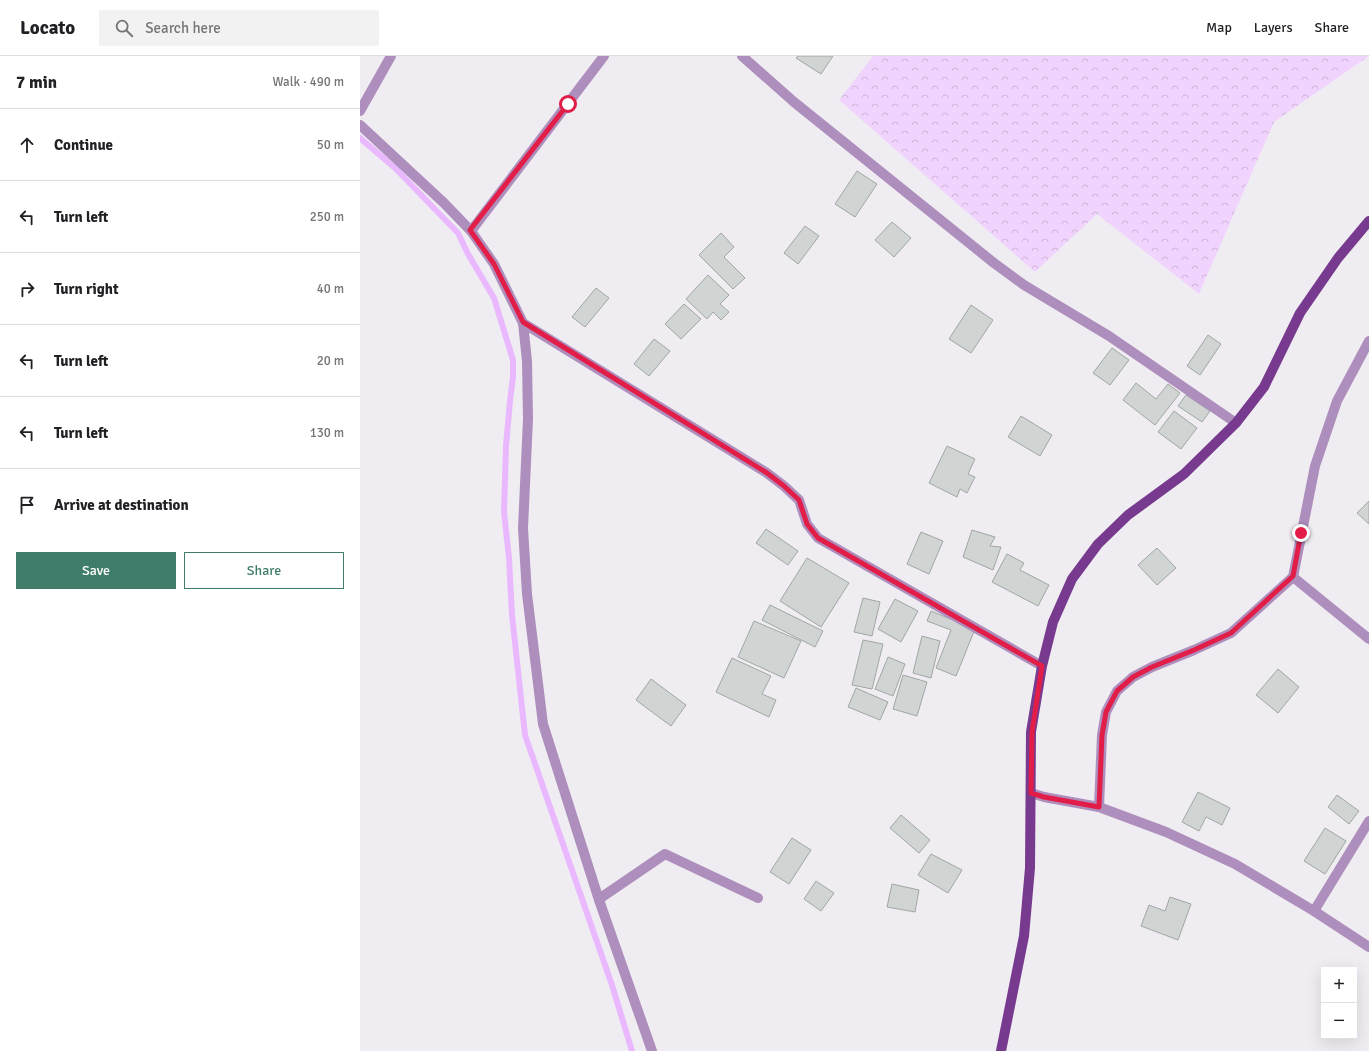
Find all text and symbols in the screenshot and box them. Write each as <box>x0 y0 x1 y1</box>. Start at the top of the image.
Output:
search box <box>99 10 379 46</box>
text: Locato <box>20 16 75 40</box>
icon: search <box>113 17 135 39</box>
text: Search here <box>145 19 221 37</box>
text: Map <box>1206 19 1232 36</box>
text: Layers <box>1254 19 1293 36</box>
text: Share <box>1315 19 1349 36</box>
text: 7 min <box>16 72 57 93</box>
text: Walk · 490 m <box>273 74 344 90</box>
route start <box>559 95 577 113</box>
icon: ahead <box>16 134 38 156</box>
text: Continue <box>54 136 113 154</box>
text: 50 m <box>317 137 344 153</box>
icon: left <box>16 206 38 228</box>
text: Turn left <box>54 208 108 226</box>
text: 250 m <box>310 209 344 225</box>
icon: right <box>16 278 38 300</box>
text: Turn right <box>54 280 119 298</box>
text: 40 m <box>317 281 344 297</box>
icon: left <box>16 350 38 372</box>
text: Turn left <box>54 352 108 370</box>
text: 20 m <box>317 353 344 369</box>
icon: left <box>16 422 38 444</box>
text: Turn left <box>54 424 108 442</box>
text: 130 m <box>310 425 344 441</box>
icon: arrive <box>16 494 38 516</box>
text: Arrive at destination <box>54 496 189 514</box>
route end <box>1292 524 1310 542</box>
button: Save <box>16 552 176 589</box>
button: Share <box>184 552 344 589</box>
map controls <box>1321 967 1357 1039</box>
button: + <box>1321 967 1357 1003</box>
button: − <box>1321 1003 1357 1039</box>

